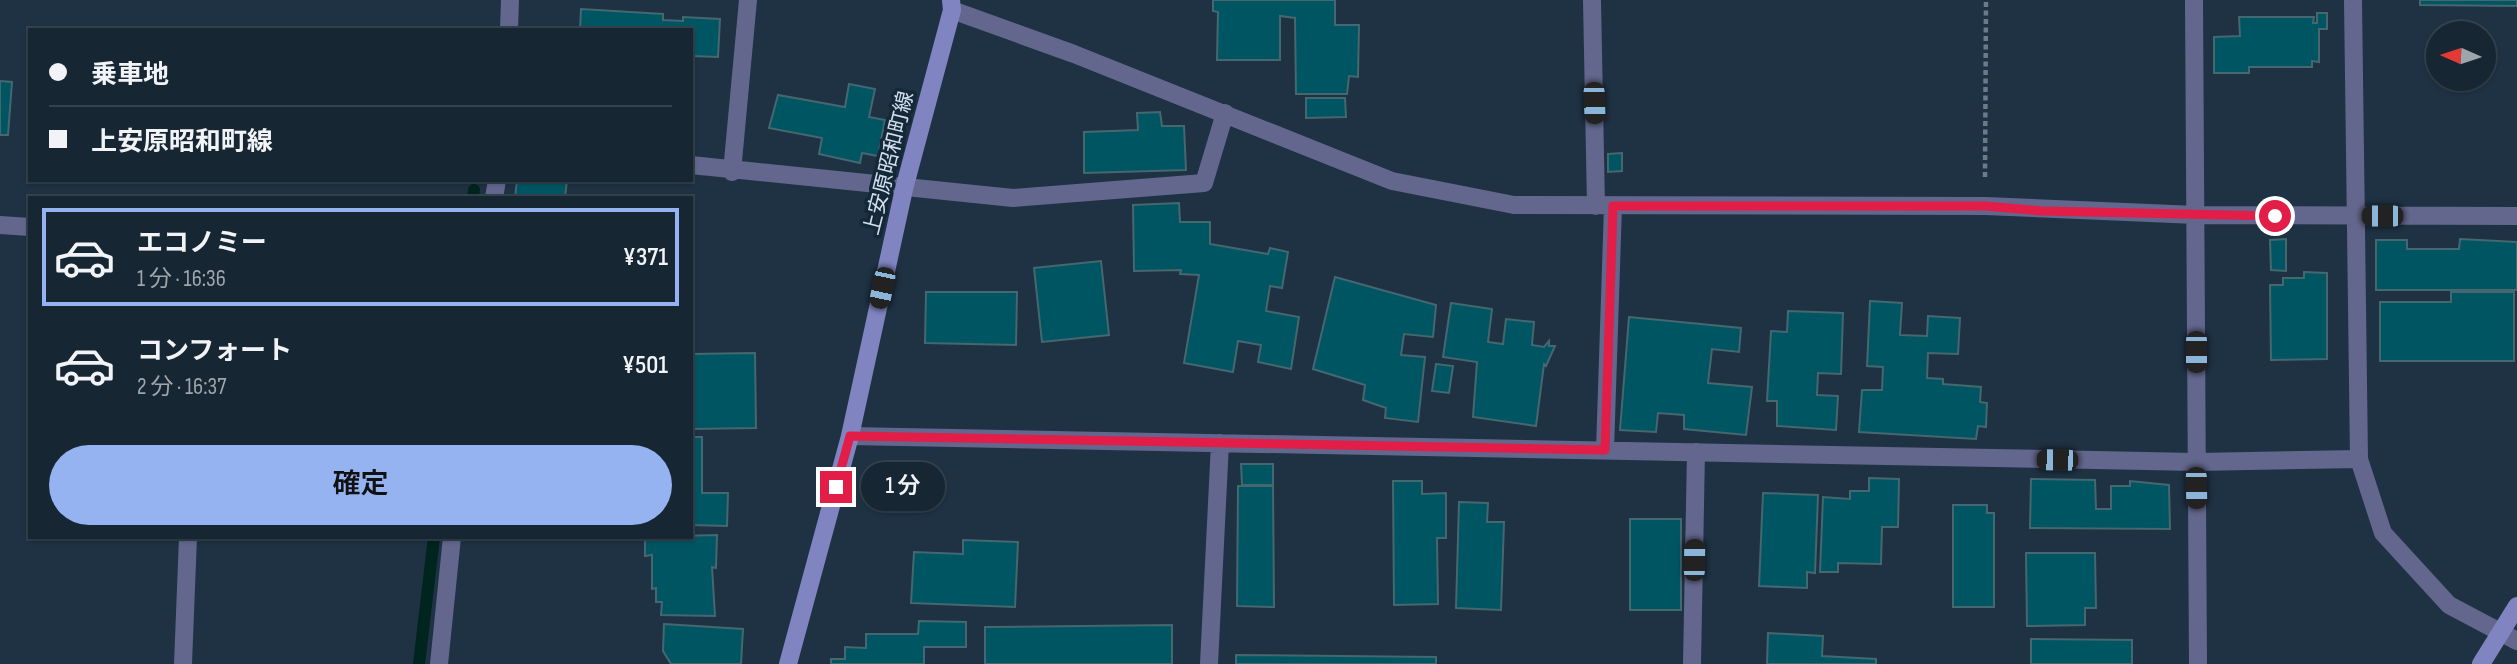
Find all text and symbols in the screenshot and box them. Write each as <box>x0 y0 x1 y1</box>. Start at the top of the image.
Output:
north arrow <box>2426 21 2496 91</box>
map controls <box>2426 21 2496 91</box>
text: 乗車地 <box>91 60 169 91</box>
car <box>1583 82 1606 124</box>
street label: 上安原昭和町線 <box>859 89 919 237</box>
text: 上安原昭和町線 <box>91 127 273 158</box>
route start <box>2259 200 2291 232</box>
car <box>2362 206 2404 227</box>
icon: car <box>53 226 116 289</box>
text: エコノミー <box>137 228 267 259</box>
text: ¥371 <box>623 242 668 273</box>
text: 1 分 · 16:36 <box>137 265 226 293</box>
car <box>868 265 897 311</box>
car <box>2186 331 2207 373</box>
icon: car <box>53 334 116 397</box>
text: コンフォート <box>137 336 292 367</box>
text: ¥501 <box>622 350 668 381</box>
text: 2 分 · 16:37 <box>137 373 226 401</box>
button: 確定 <box>49 445 672 525</box>
car <box>2036 449 2079 471</box>
callout: 1 分 <box>860 462 945 512</box>
car <box>2186 467 2207 509</box>
route end <box>820 471 852 503</box>
text: 1 分 <box>885 472 921 500</box>
car <box>1684 539 1705 581</box>

